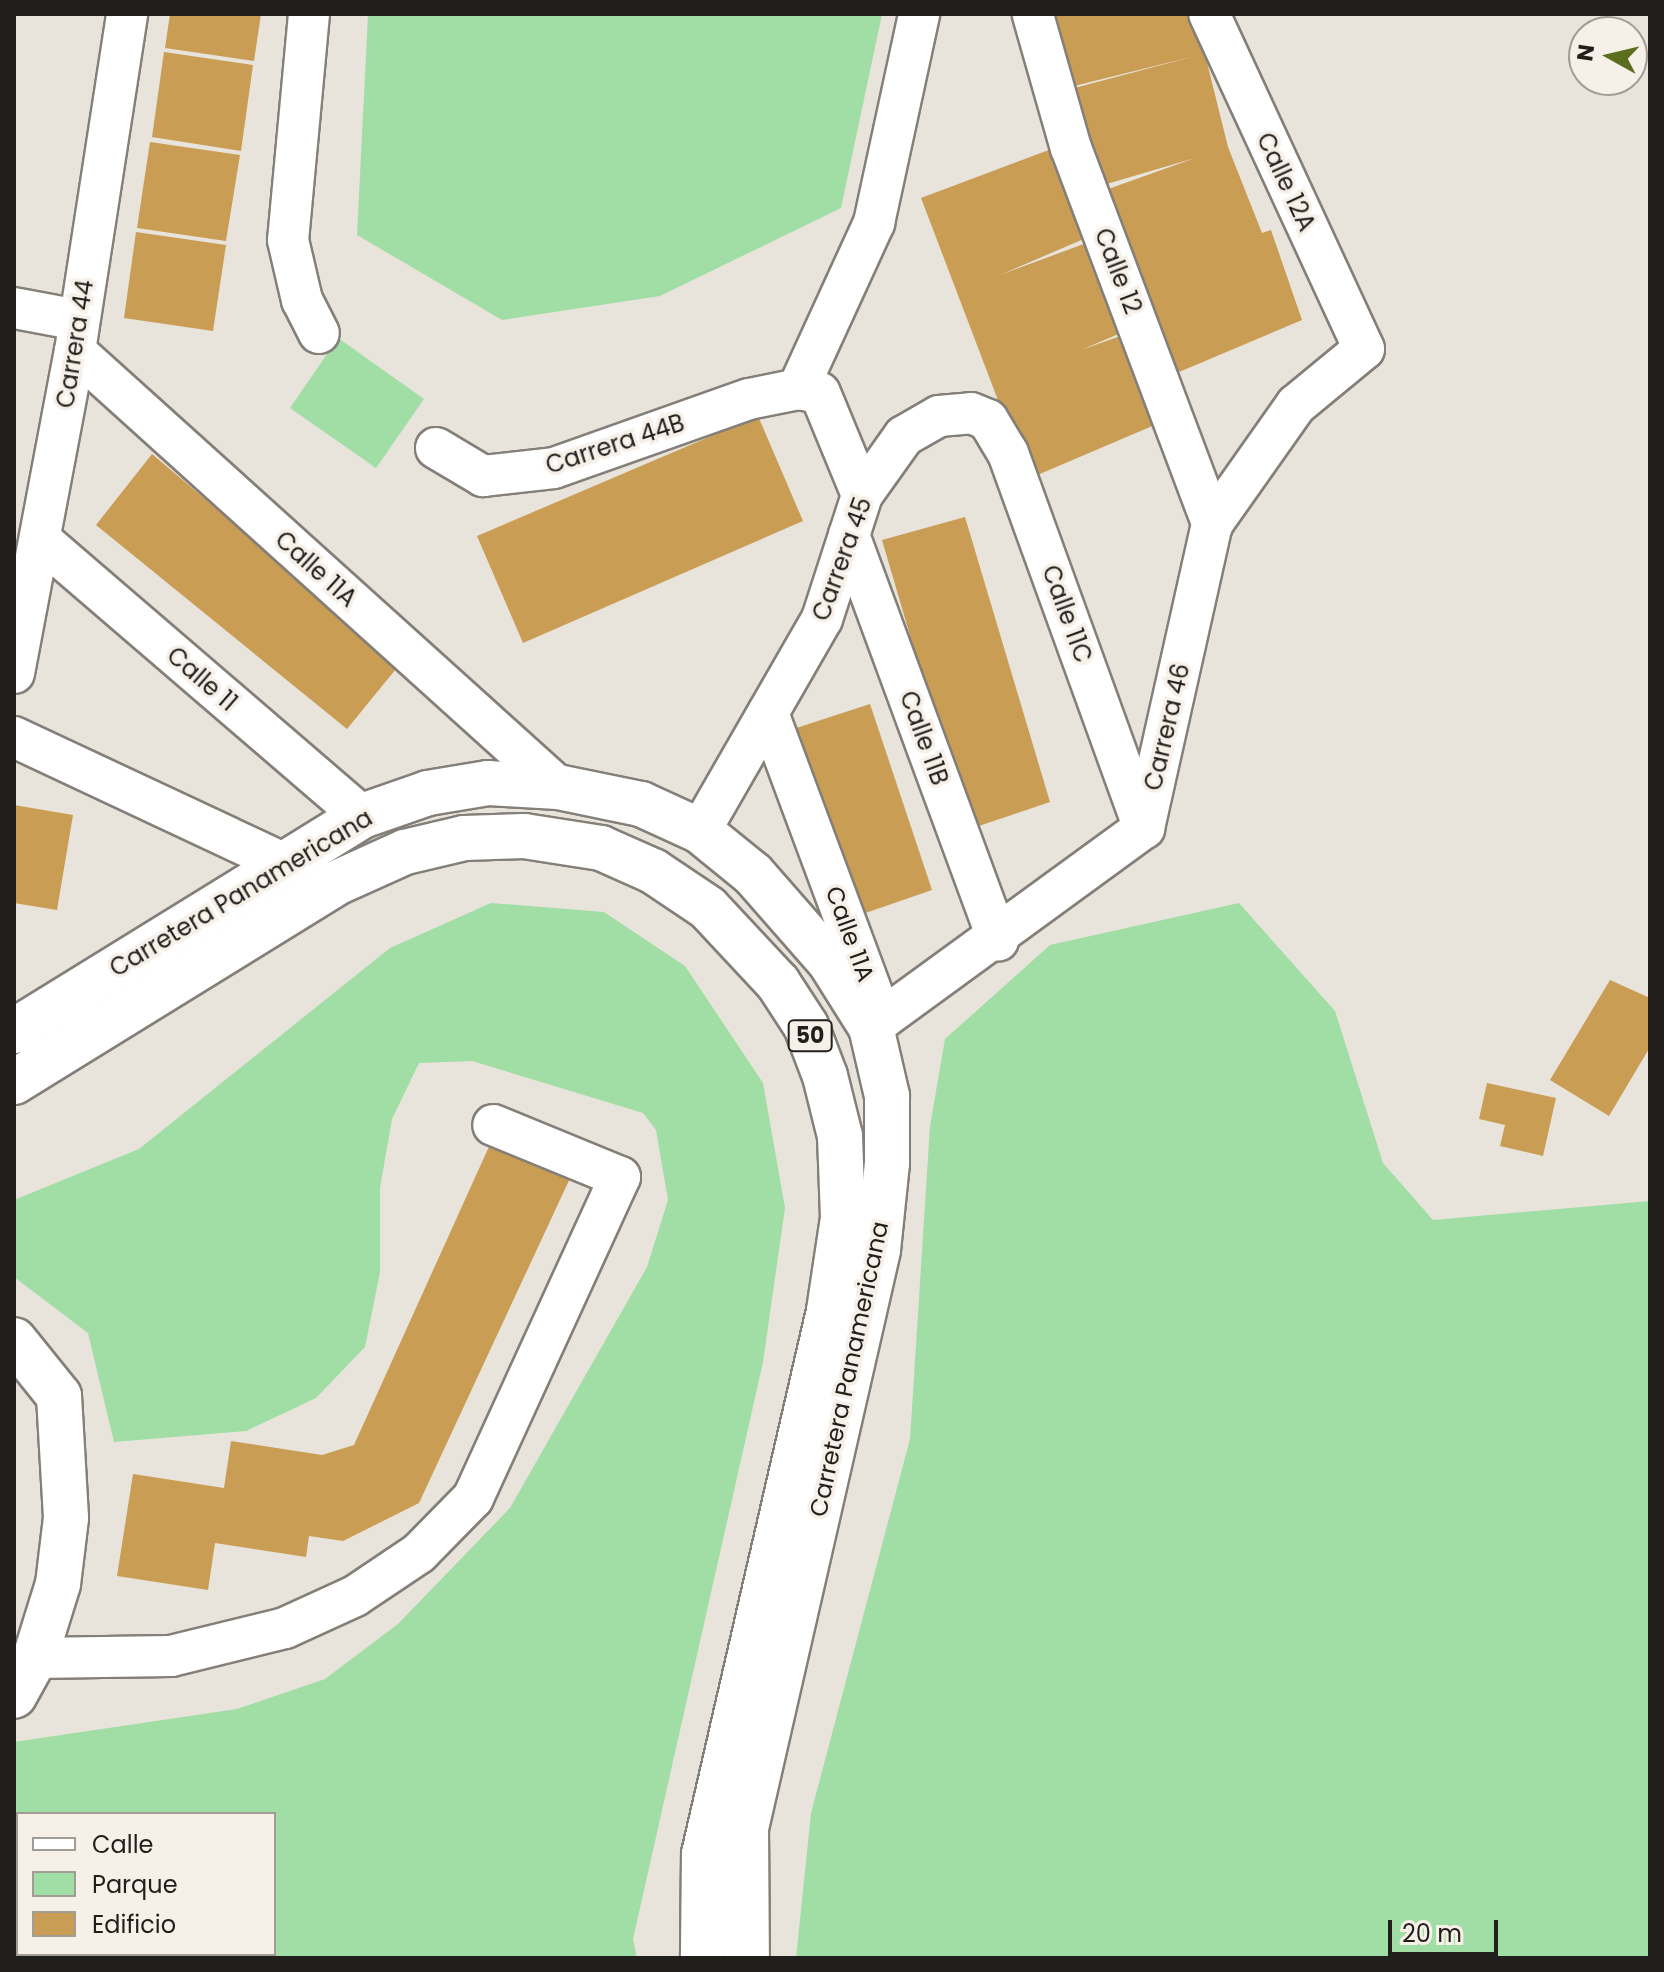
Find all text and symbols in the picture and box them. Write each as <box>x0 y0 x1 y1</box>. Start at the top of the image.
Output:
north arrow <box>1568 16 1648 96</box>
text: N <box>1569 43 1602 63</box>
street label: Calle 12A <box>1251 128 1321 236</box>
street label: Calle 12 <box>1089 224 1147 318</box>
street label: Carrera 44 <box>51 278 99 410</box>
street label: Carrera 44B <box>542 408 688 480</box>
street label: Carrera 45 <box>806 493 878 625</box>
street label: Calle 11A <box>269 525 363 613</box>
street label: Calle 11C <box>1036 561 1098 667</box>
street label: Calle 11 <box>161 641 243 717</box>
street label: Carrera 46 <box>1138 661 1196 793</box>
street label: Calle 11B <box>894 687 954 789</box>
street label: Carretera Panamericana <box>104 803 378 983</box>
street label: Calle 11A <box>819 882 881 986</box>
road number: 50 <box>786 1018 834 1054</box>
street label: Carretera Panamericana <box>804 1219 894 1519</box>
legend <box>16 1812 276 1956</box>
text: Calle <box>92 1828 153 1861</box>
text: Parque <box>92 1868 178 1901</box>
scale bar <box>1392 1904 1502 1954</box>
text: Edificio <box>92 1908 176 1941</box>
text: 20 m <box>1402 1917 1462 1950</box>

